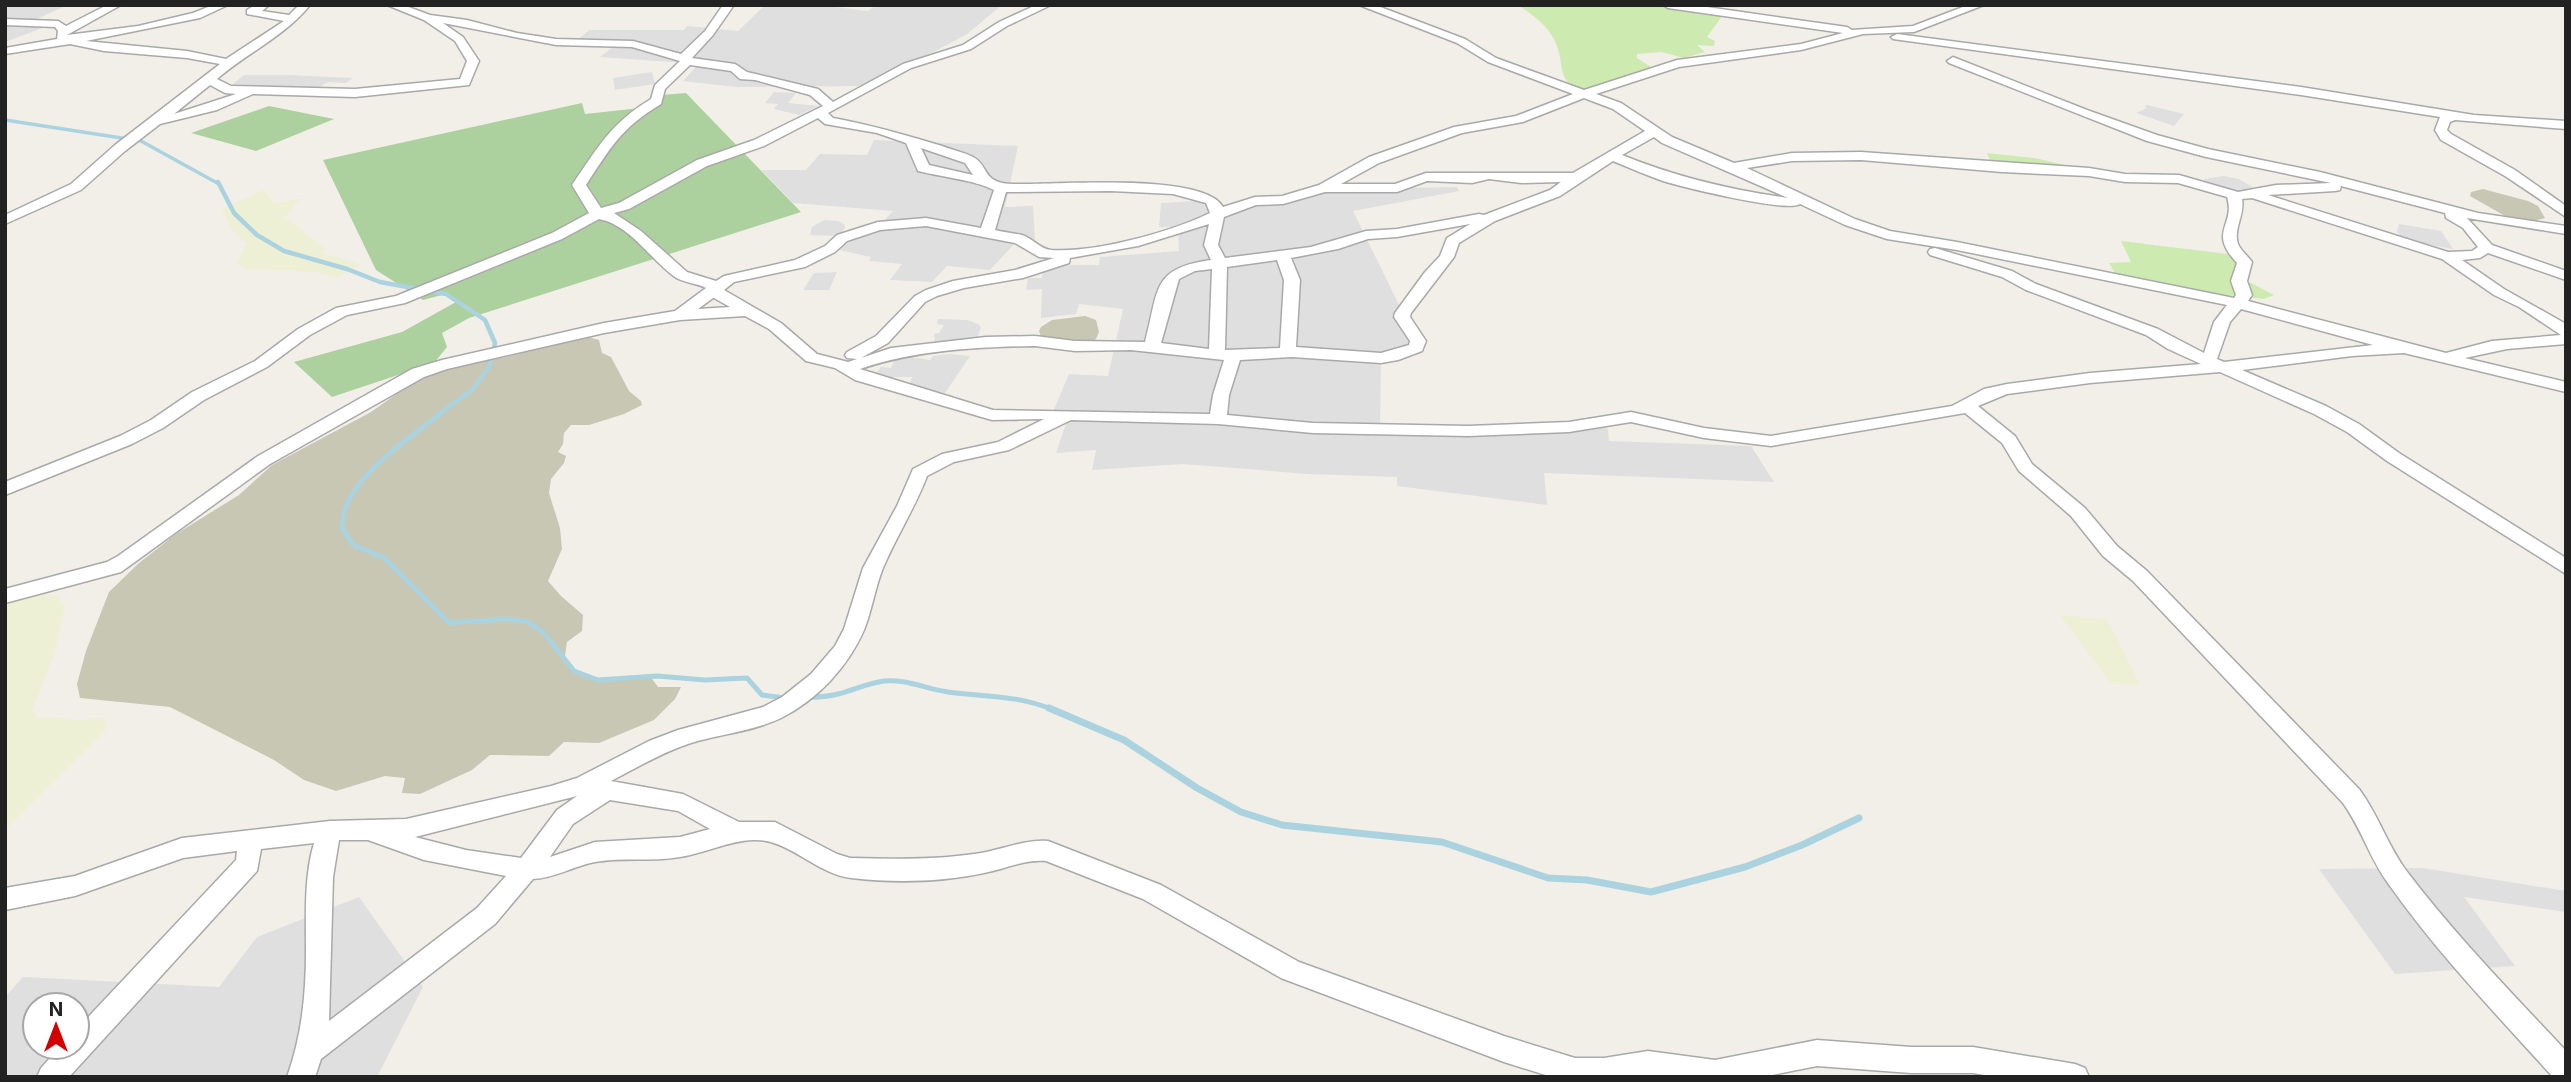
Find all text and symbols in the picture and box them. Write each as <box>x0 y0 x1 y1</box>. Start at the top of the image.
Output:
north arrow <box>21 991 91 1061</box>
text: N <box>49 998 63 1021</box>

